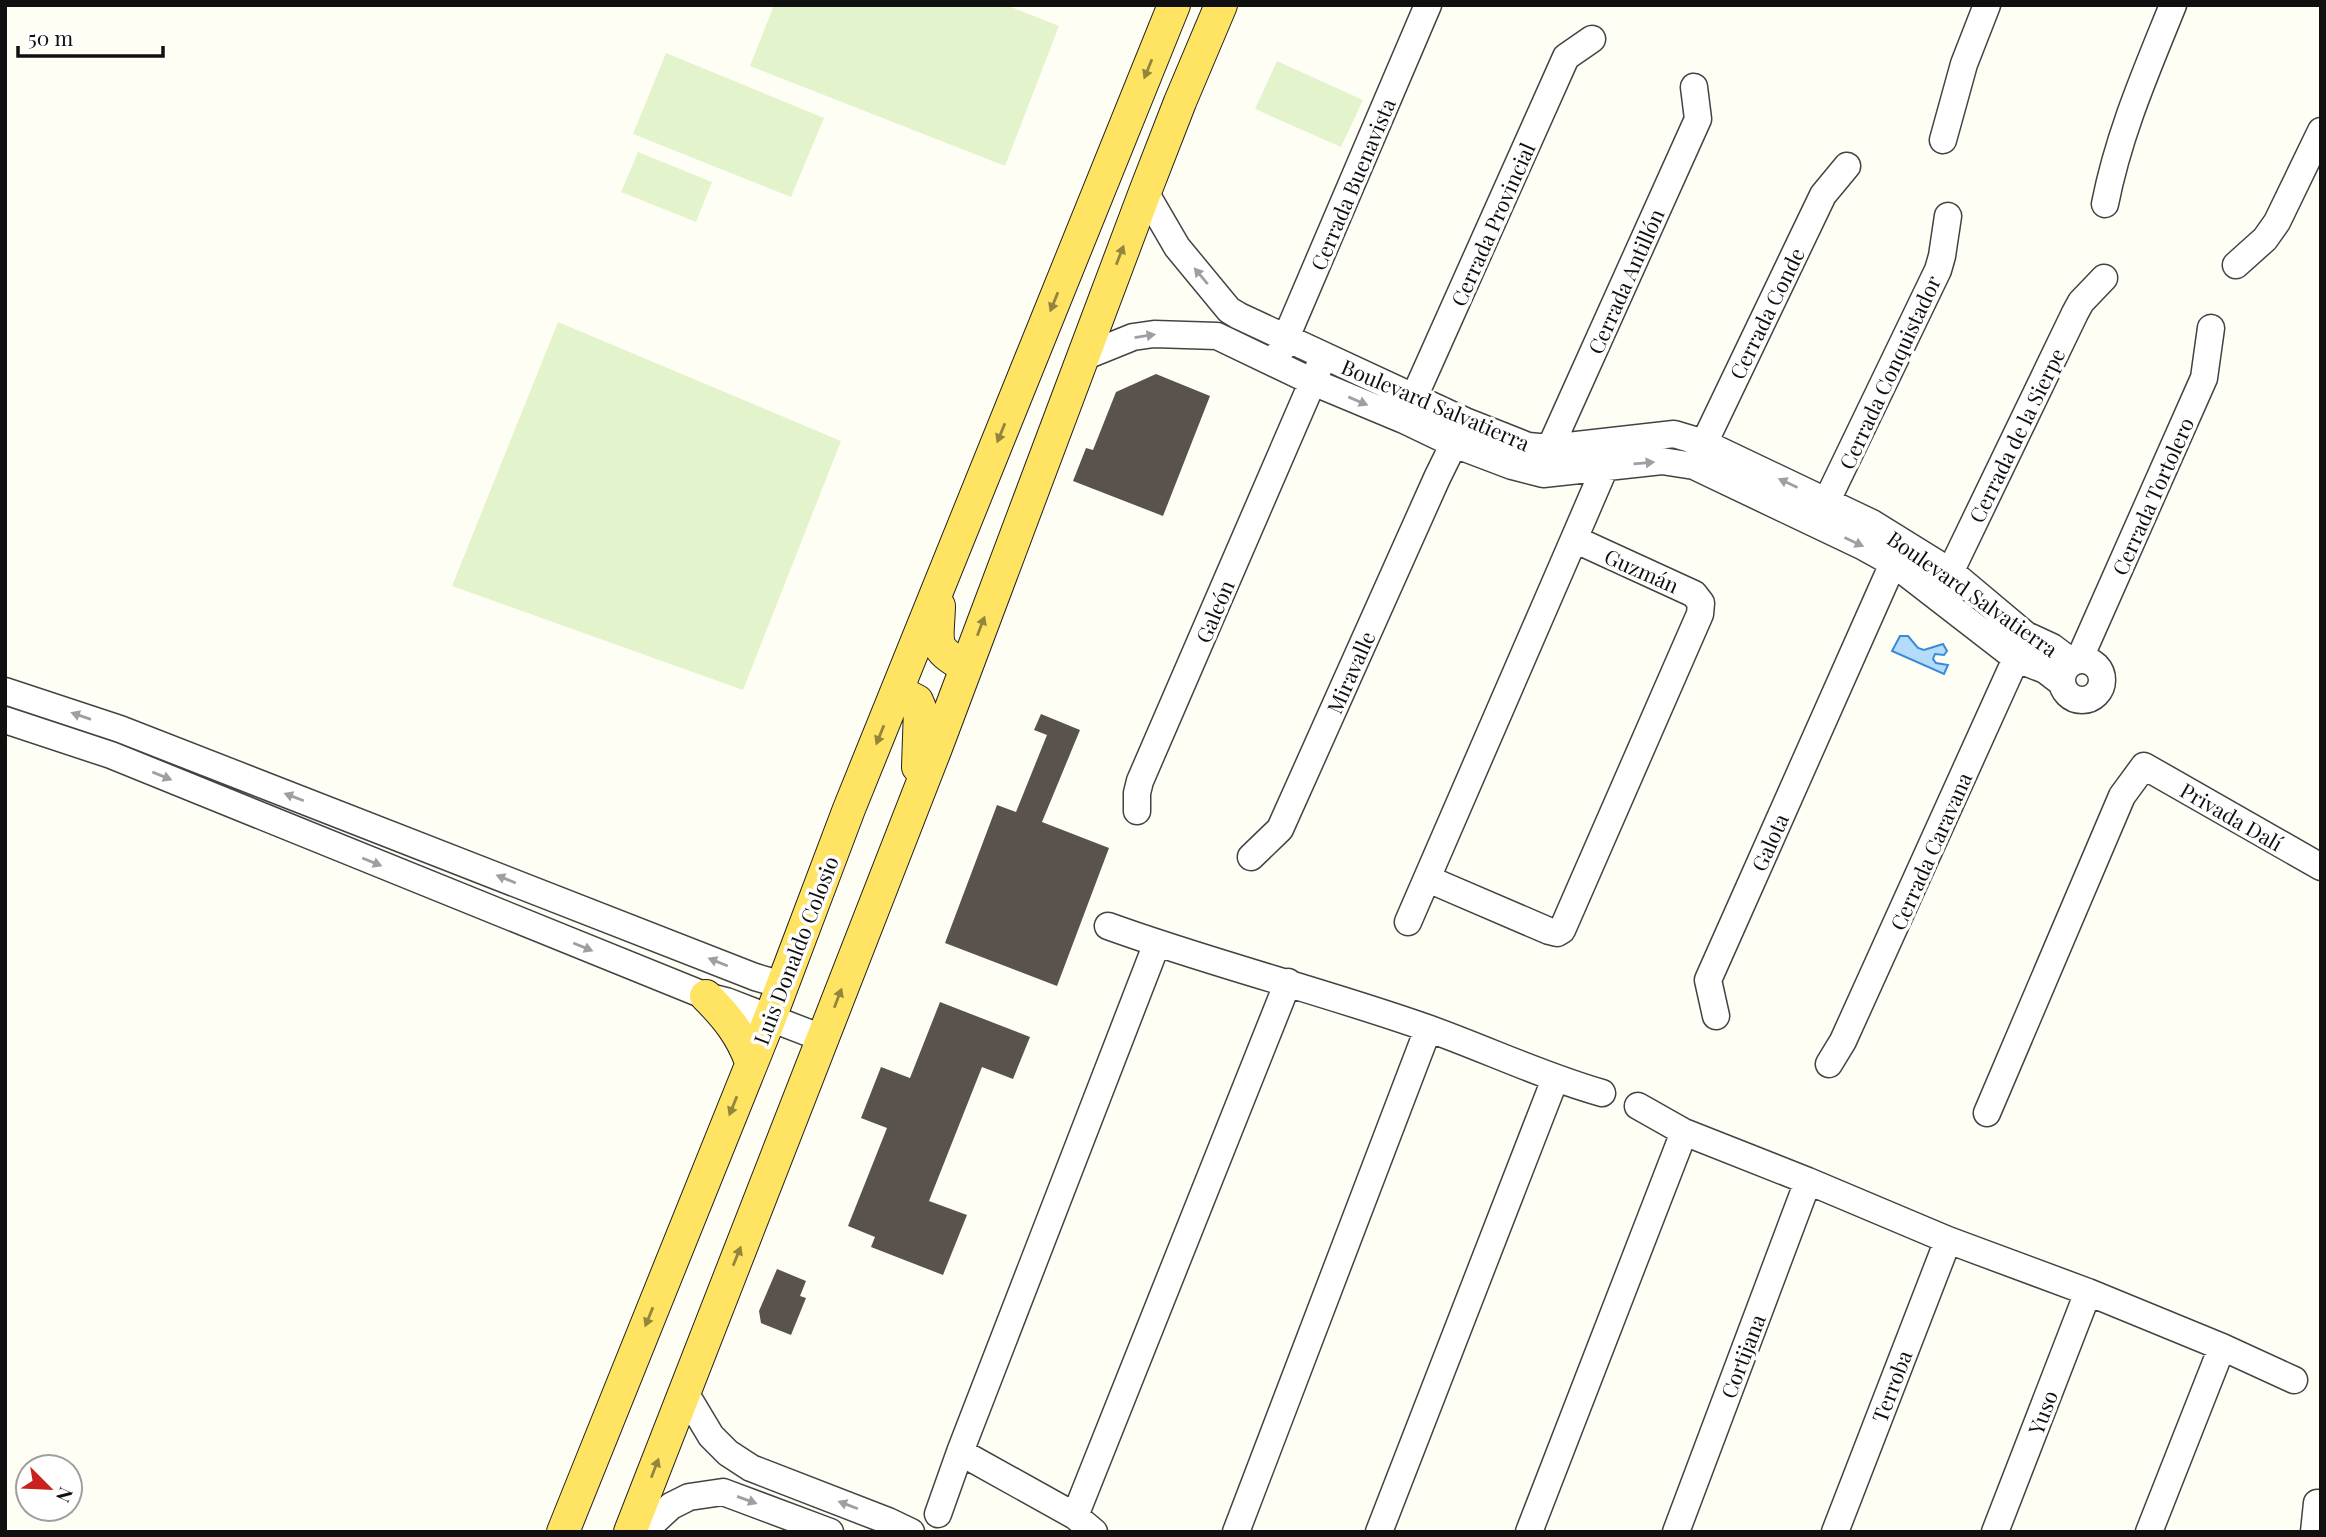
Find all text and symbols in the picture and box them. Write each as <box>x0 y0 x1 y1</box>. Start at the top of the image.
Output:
scale bar <box>18 14 163 58</box>
text: 50 m <box>28 23 74 51</box>
one-way arrow <box>1143 58 1154 79</box>
street label: Cerrada Buenavista <box>1303 93 1401 274</box>
street label: Cerrada Provincial <box>1443 138 1541 310</box>
street label: Cerrada Antillón <box>1580 203 1670 358</box>
street label: Cerrada Conde <box>1722 243 1810 383</box>
one-way arrow <box>1115 245 1126 266</box>
one-way arrow <box>1194 268 1209 285</box>
street label: Cerrada Conquistador <box>1832 270 1947 473</box>
one-way arrow <box>1048 292 1059 313</box>
one-way arrow <box>1134 330 1156 341</box>
street label: Cerrada de la Sierpe <box>1962 343 2070 527</box>
street label: Boulevard Salvatierra <box>1338 352 1535 457</box>
one-way arrow <box>1348 395 1369 406</box>
street label: Cerrada Tortolero <box>2105 413 2199 579</box>
one-way arrow <box>996 422 1007 443</box>
one-way arrow <box>1633 457 1655 468</box>
one-way arrow <box>1778 477 1798 488</box>
street label: Boulevard Salvatierra <box>1882 524 2064 663</box>
one-way arrow <box>1844 536 1864 548</box>
street label: Guzmán <box>1600 541 1684 599</box>
street label: Galeón <box>1188 575 1240 647</box>
one-way arrow <box>976 616 987 637</box>
street label: Miravalle <box>1319 626 1381 718</box>
one-way arrow <box>70 710 91 721</box>
one-way arrow <box>874 724 885 745</box>
street label: Cerrada Caravana <box>1883 767 1978 934</box>
one-way arrow <box>151 770 172 781</box>
street label: Privada Dalí <box>2176 775 2288 857</box>
one-way arrow <box>283 791 304 802</box>
street label: Galota <box>1744 808 1794 875</box>
street label: Luis Donaldo Colosio <box>746 852 844 1048</box>
one-way arrow <box>362 856 383 867</box>
one-way arrow <box>495 873 516 884</box>
one-way arrow <box>573 941 594 952</box>
one-way arrow <box>707 957 728 968</box>
one-way arrow <box>832 988 843 1009</box>
one-way arrow <box>728 1095 739 1116</box>
one-way arrow <box>732 1246 743 1267</box>
one-way arrow <box>643 1307 654 1328</box>
street label: Cortijana <box>1713 1309 1771 1402</box>
street label: Terroba <box>1865 1346 1918 1426</box>
street label: Yuso <box>2021 1386 2063 1439</box>
north arrow <box>14 1453 84 1523</box>
one-way arrow <box>649 1458 660 1479</box>
text: N <box>51 1484 80 1507</box>
one-way arrow <box>736 1494 757 1505</box>
one-way arrow <box>838 1500 859 1511</box>

